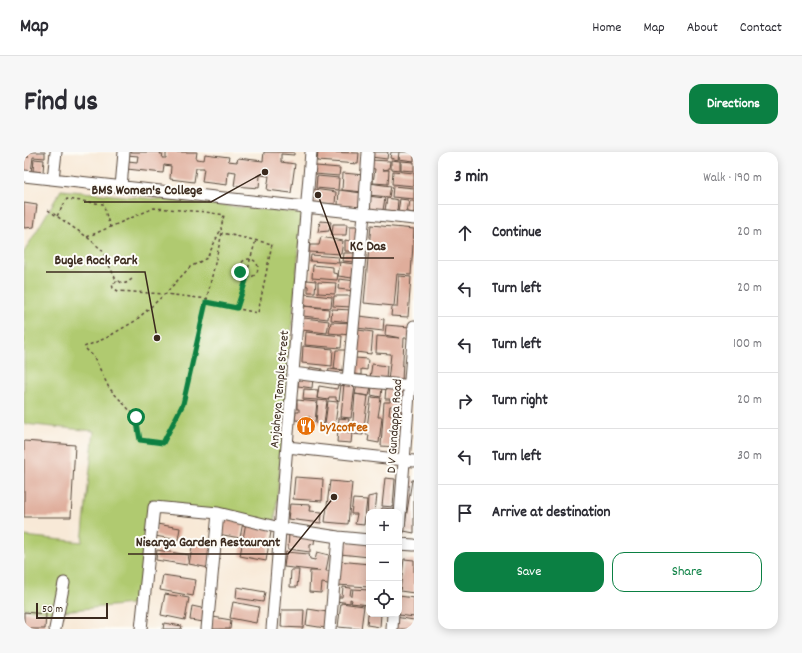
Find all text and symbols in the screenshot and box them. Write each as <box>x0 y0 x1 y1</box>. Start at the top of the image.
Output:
text: Map <box>20 14 49 41</box>
text: Home <box>592 18 621 38</box>
text: Map <box>643 18 665 38</box>
text: About <box>687 18 718 38</box>
text: Contact <box>740 18 782 38</box>
text: Find us <box>24 84 98 124</box>
button: Directions <box>689 84 778 124</box>
text: 3 min <box>454 166 488 190</box>
text: Walk · 190 m <box>703 169 762 188</box>
callout: BMS Women's College <box>84 176 211 202</box>
text: BMS Women's College <box>92 181 202 201</box>
icon: ahead <box>454 222 476 244</box>
text: Continue <box>492 222 541 244</box>
text: 20 m <box>737 223 762 242</box>
callout: KC Das <box>341 232 394 258</box>
text: KC Das <box>350 237 386 257</box>
callout: Bugle Rock Park <box>46 246 145 272</box>
text: Bugle Rock Park <box>55 251 138 271</box>
route end <box>231 263 249 281</box>
icon: left <box>454 278 476 300</box>
text: Turn left <box>492 278 541 300</box>
text: 20 m <box>737 279 762 298</box>
street label: Anjaheya Temple Street <box>266 329 295 449</box>
icon: left <box>454 334 476 356</box>
text: Turn left <box>492 334 541 356</box>
text: 100 m <box>733 335 762 354</box>
street label: D V Gundappa Road <box>383 378 408 474</box>
icon: right <box>454 390 476 412</box>
text: Turn right <box>492 390 548 412</box>
text: 20 m <box>737 391 762 410</box>
route start <box>127 408 145 426</box>
restaurant icon: by2coffee <box>295 415 317 437</box>
place label: by2coffee <box>320 419 368 438</box>
icon: left <box>454 446 476 468</box>
text: Turn left <box>492 446 541 468</box>
text: 30 m <box>737 447 762 466</box>
icon: arrive <box>454 502 476 524</box>
text: Arrive at destination <box>492 502 610 524</box>
map controls <box>366 509 402 617</box>
button: + <box>366 509 402 545</box>
callout: Nisarga Garden Restaurant <box>128 528 288 554</box>
text: Nisarga Garden Restaurant <box>136 533 281 553</box>
button: − <box>366 545 402 581</box>
button: Save <box>454 552 604 592</box>
button: Share <box>612 552 762 592</box>
button: locate <box>366 581 402 617</box>
scale bar <box>36 601 108 620</box>
text: 50 m <box>42 602 63 618</box>

